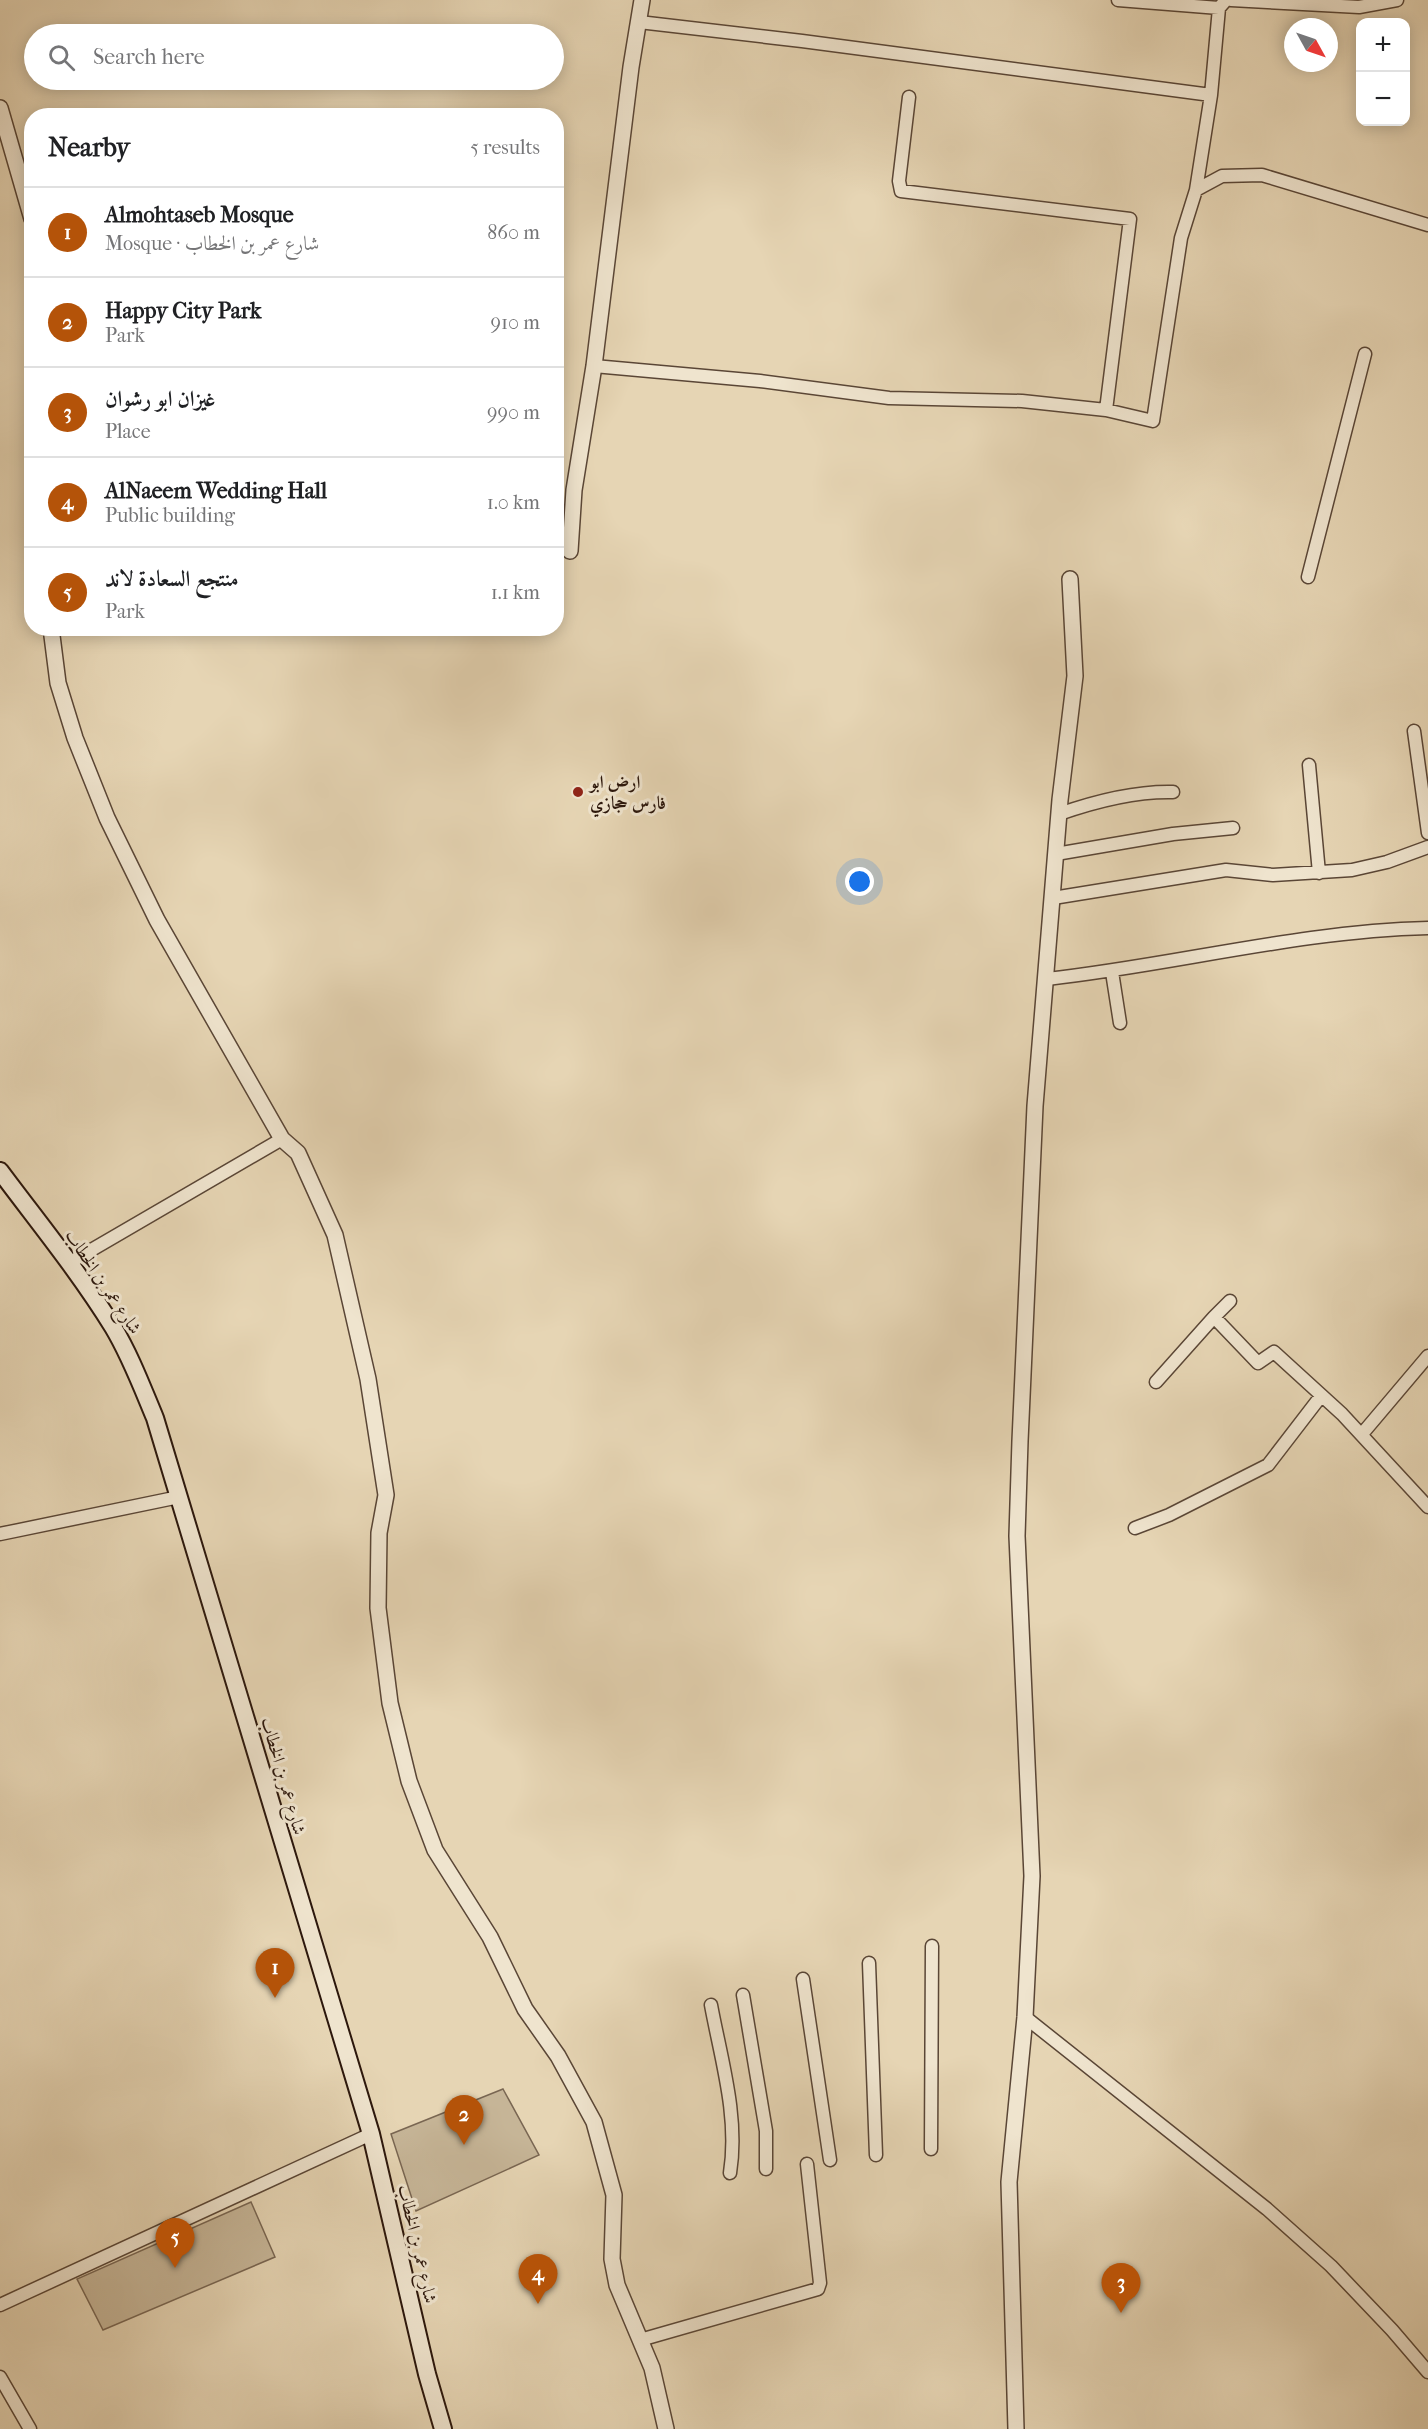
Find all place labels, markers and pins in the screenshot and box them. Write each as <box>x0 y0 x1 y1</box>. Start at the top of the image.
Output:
place label: ارض ابو فارس حجازي <box>588 772 666 818</box>
marker: ارض ابو فارس حجازي <box>571 785 585 799</box>
pin: 1 <box>256 1948 294 1998</box>
pin: 2 <box>444 2096 484 2145</box>
pin: 5 <box>156 2218 195 2268</box>
pin: 4 <box>518 2254 558 2304</box>
pin: 3 <box>1102 2264 1140 2313</box>

